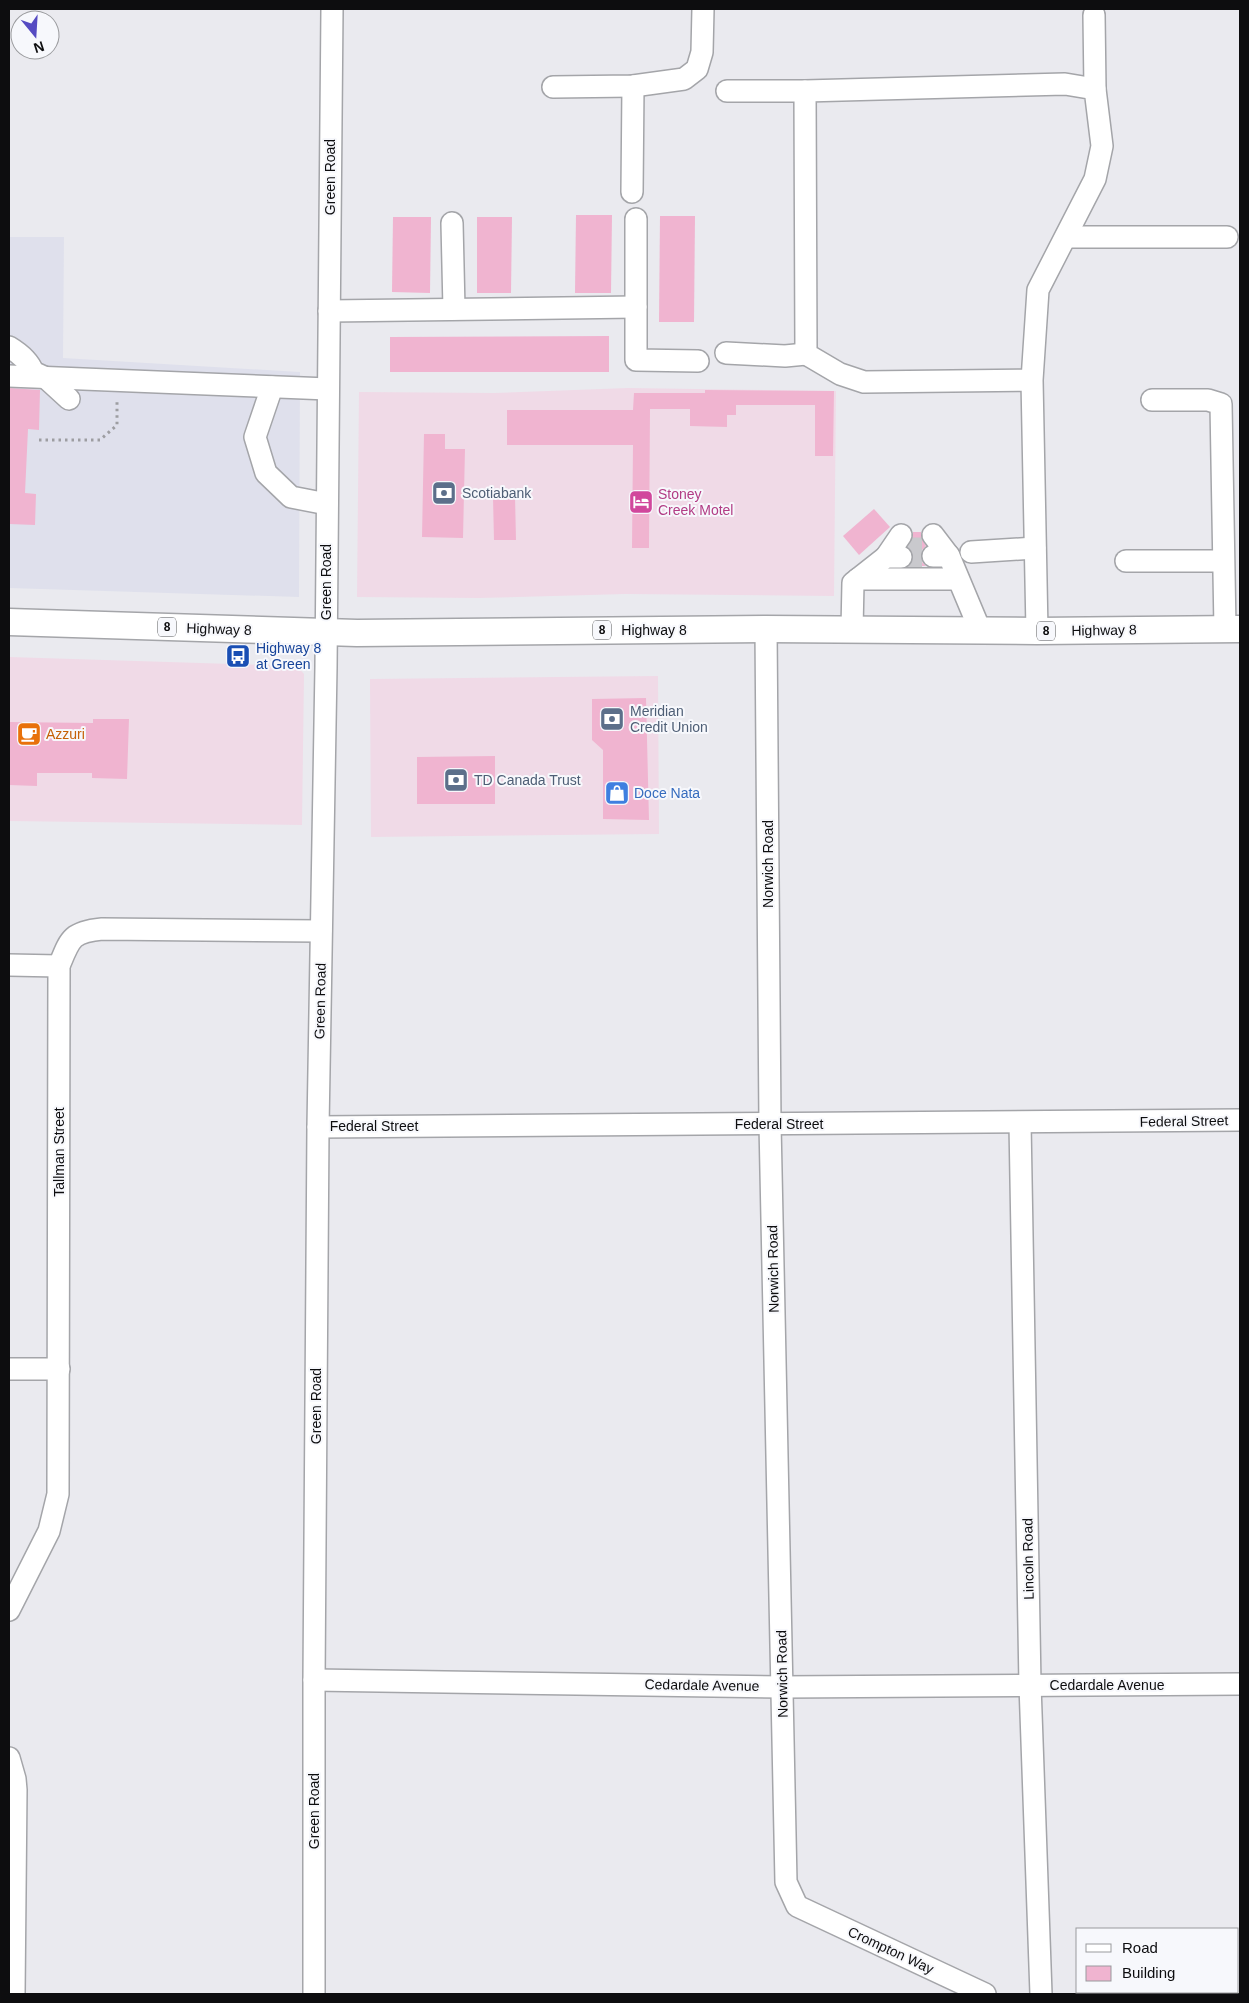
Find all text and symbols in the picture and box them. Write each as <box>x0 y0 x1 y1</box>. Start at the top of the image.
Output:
north arrow <box>10 10 60 60</box>
text: N <box>32 38 46 57</box>
street label: Green Road <box>322 139 338 215</box>
bank icon: Scotiabank <box>431 480 457 506</box>
place label: Scotiabank <box>462 485 532 501</box>
place label: Stoney Creek Motel <box>658 486 733 518</box>
hotel icon: Stoney Creek Motel <box>628 489 654 515</box>
street label: Green Road <box>318 544 334 620</box>
road number: 8 <box>158 618 176 636</box>
street label: Highway 8 <box>186 620 252 638</box>
road number: 8 <box>593 620 611 640</box>
street label: Highway 8 <box>1071 621 1137 639</box>
street label: Highway 8 <box>621 622 687 638</box>
road number: 8 <box>1037 622 1055 640</box>
place label: Highway 8 at Green <box>256 640 322 672</box>
bus stop icon: Highway 8 at Green <box>225 643 251 669</box>
place label: Meridian Credit Union <box>630 703 708 735</box>
bank icon: Meridian Credit Union <box>599 706 625 732</box>
cafe icon: Azzuri <box>16 721 42 747</box>
place label: Azzuri <box>46 726 85 742</box>
bank icon: TD Canada Trust <box>443 767 469 793</box>
place label: TD Canada Trust <box>474 772 581 788</box>
shop icon: Doce Nata <box>604 780 630 806</box>
place label: Doce Nata <box>634 785 700 801</box>
street label: Norwich Road <box>760 820 776 908</box>
street label: Green Road <box>311 963 329 1039</box>
street label: Tallman Street <box>51 1107 67 1197</box>
street label: Federal Street <box>1140 1112 1229 1130</box>
street label: Federal Street <box>735 1116 823 1132</box>
street label: Federal Street <box>330 1118 418 1134</box>
street label: Norwich Road <box>764 1225 782 1313</box>
street label: Green Road <box>308 1368 324 1444</box>
street label: Lincoln Road <box>1019 1518 1037 1600</box>
street label: Norwich Road <box>773 1630 791 1718</box>
street label: Cedardale Avenue <box>644 1676 760 1694</box>
street label: Cedardale Avenue <box>1050 1677 1165 1693</box>
street label: Green Road <box>306 1773 322 1849</box>
street label: Crompton Way <box>846 1923 936 1977</box>
legend <box>1076 1928 1239 1993</box>
text: Road <box>1122 1939 1158 1956</box>
text: Building <box>1122 1964 1175 1981</box>

